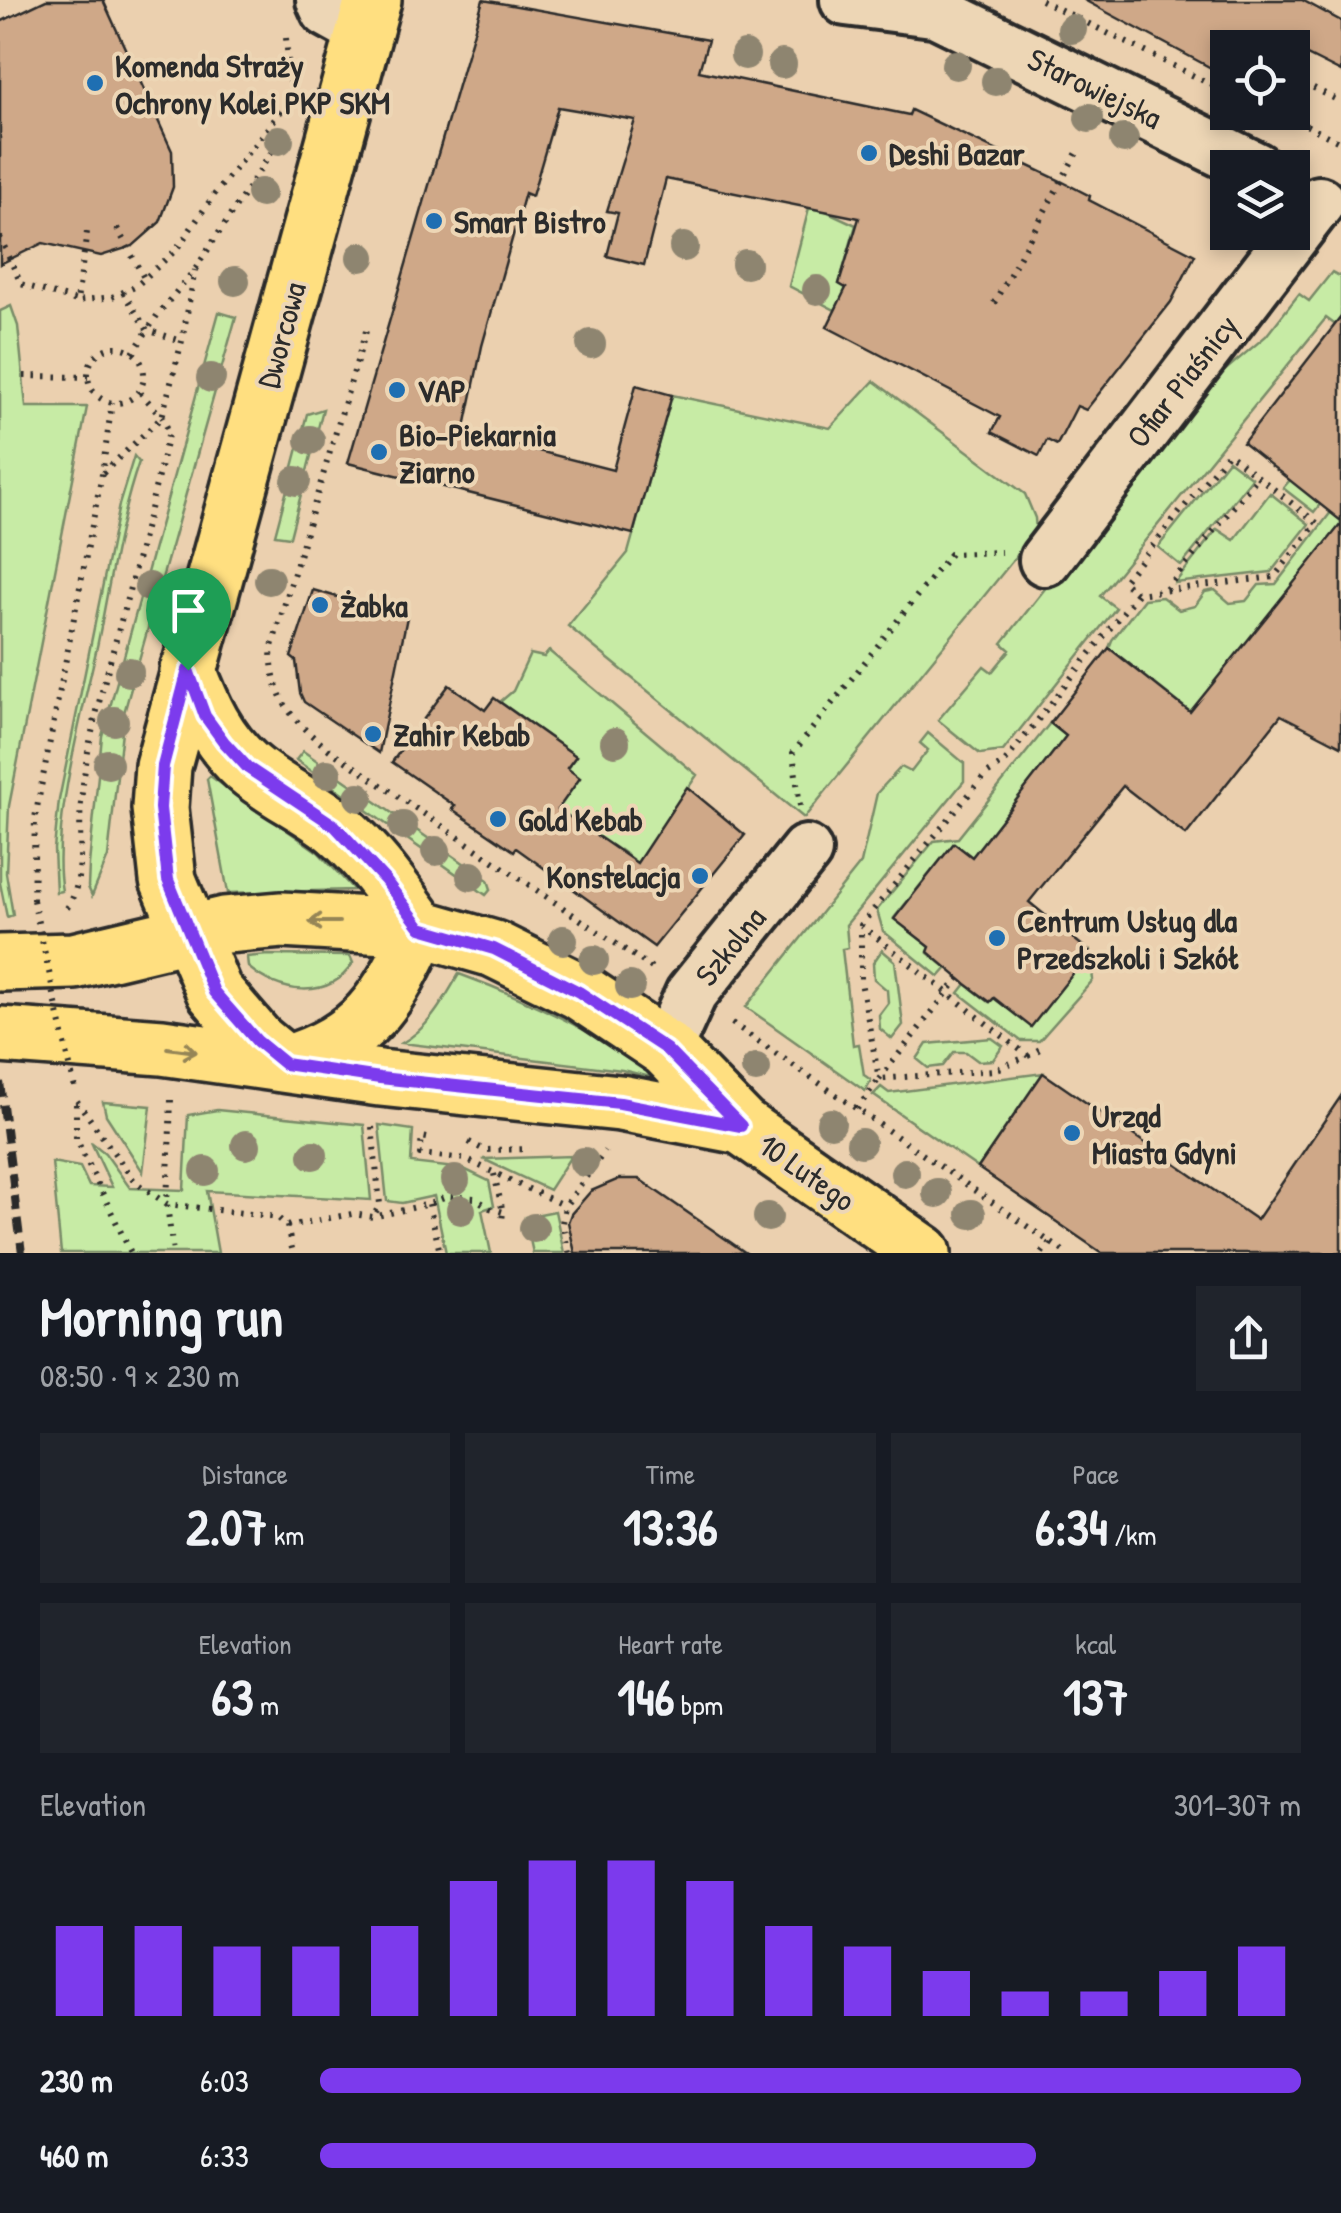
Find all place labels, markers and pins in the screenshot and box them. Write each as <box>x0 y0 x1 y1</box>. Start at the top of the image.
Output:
place label: Komenda Straży Ochrony Kolei PKP SKM <box>115 44 390 125</box>
marker: Komenda Straży Ochrony Kolei PKP SKM <box>84 72 106 94</box>
place label: Deshi Bazar <box>889 132 1025 175</box>
marker: Deshi Bazar <box>858 142 880 164</box>
place label: Smart Bistro <box>454 200 606 243</box>
marker: Smart Bistro <box>423 210 445 232</box>
place label: VAP <box>417 369 466 412</box>
marker: VAP <box>386 379 408 401</box>
place label: Bio-Piekarnia Ziarno <box>399 413 556 493</box>
marker: Bio-Piekarnia Ziarno <box>368 441 390 463</box>
pin <box>146 568 231 671</box>
place label: Żabka <box>340 584 408 627</box>
marker: Żabka <box>309 594 331 616</box>
place label: Zahir Kebab <box>393 713 530 756</box>
marker: Zahir Kebab <box>362 723 384 745</box>
place label: Gold Kebab <box>518 798 643 841</box>
marker: Gold Kebab <box>487 808 509 830</box>
place label: Konstelacja <box>546 855 680 898</box>
marker: Konstelacja <box>689 865 711 887</box>
place label: Centrum Usług dla Przedszkoli i Szkół <box>1017 899 1240 979</box>
marker: Centrum Usług dla Przedszkoli i Szkół <box>986 927 1008 949</box>
place label: Urząd Miasta Gdyni <box>1092 1094 1237 1175</box>
marker: Urząd Miasta Gdyni <box>1061 1122 1083 1144</box>

